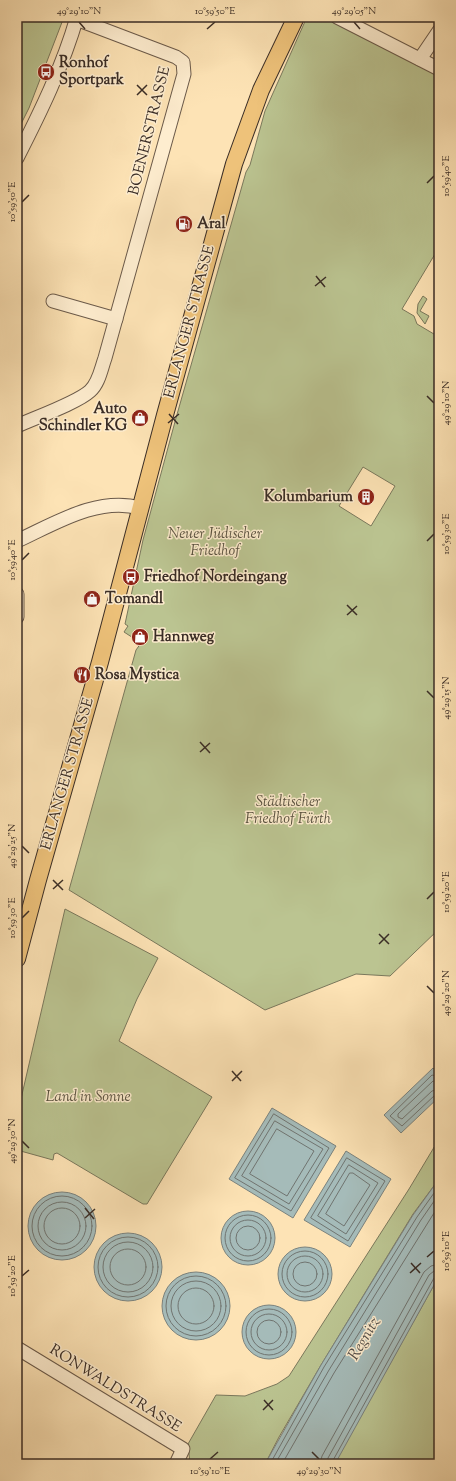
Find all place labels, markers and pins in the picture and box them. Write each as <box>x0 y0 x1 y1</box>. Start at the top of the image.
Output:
place label: Ronhof Sportpark <box>59 53 125 91</box>
bus stop icon: Ronhof Sportpark <box>36 62 56 82</box>
fuel station icon: Aral <box>174 214 194 234</box>
place label: Aral <box>197 214 226 235</box>
place label: Auto Schindler KG <box>39 399 128 437</box>
shop icon: Auto Schindler KG <box>130 408 150 428</box>
place label: Kolumbarium <box>264 487 354 508</box>
building icon: Kolumbarium <box>356 487 376 507</box>
bus stop icon: Friedhof Nordeingang <box>121 567 141 587</box>
place label: Friedhof Nordeingang <box>144 567 287 588</box>
shop icon: Tomandl <box>82 589 102 609</box>
place label: Tomandl <box>105 589 164 610</box>
shop icon: Hannweg <box>130 627 150 647</box>
place label: Hannweg <box>153 627 215 648</box>
restaurant icon: Rosa Mystica <box>72 665 92 685</box>
place label: Rosa Mystica <box>95 665 180 686</box>

